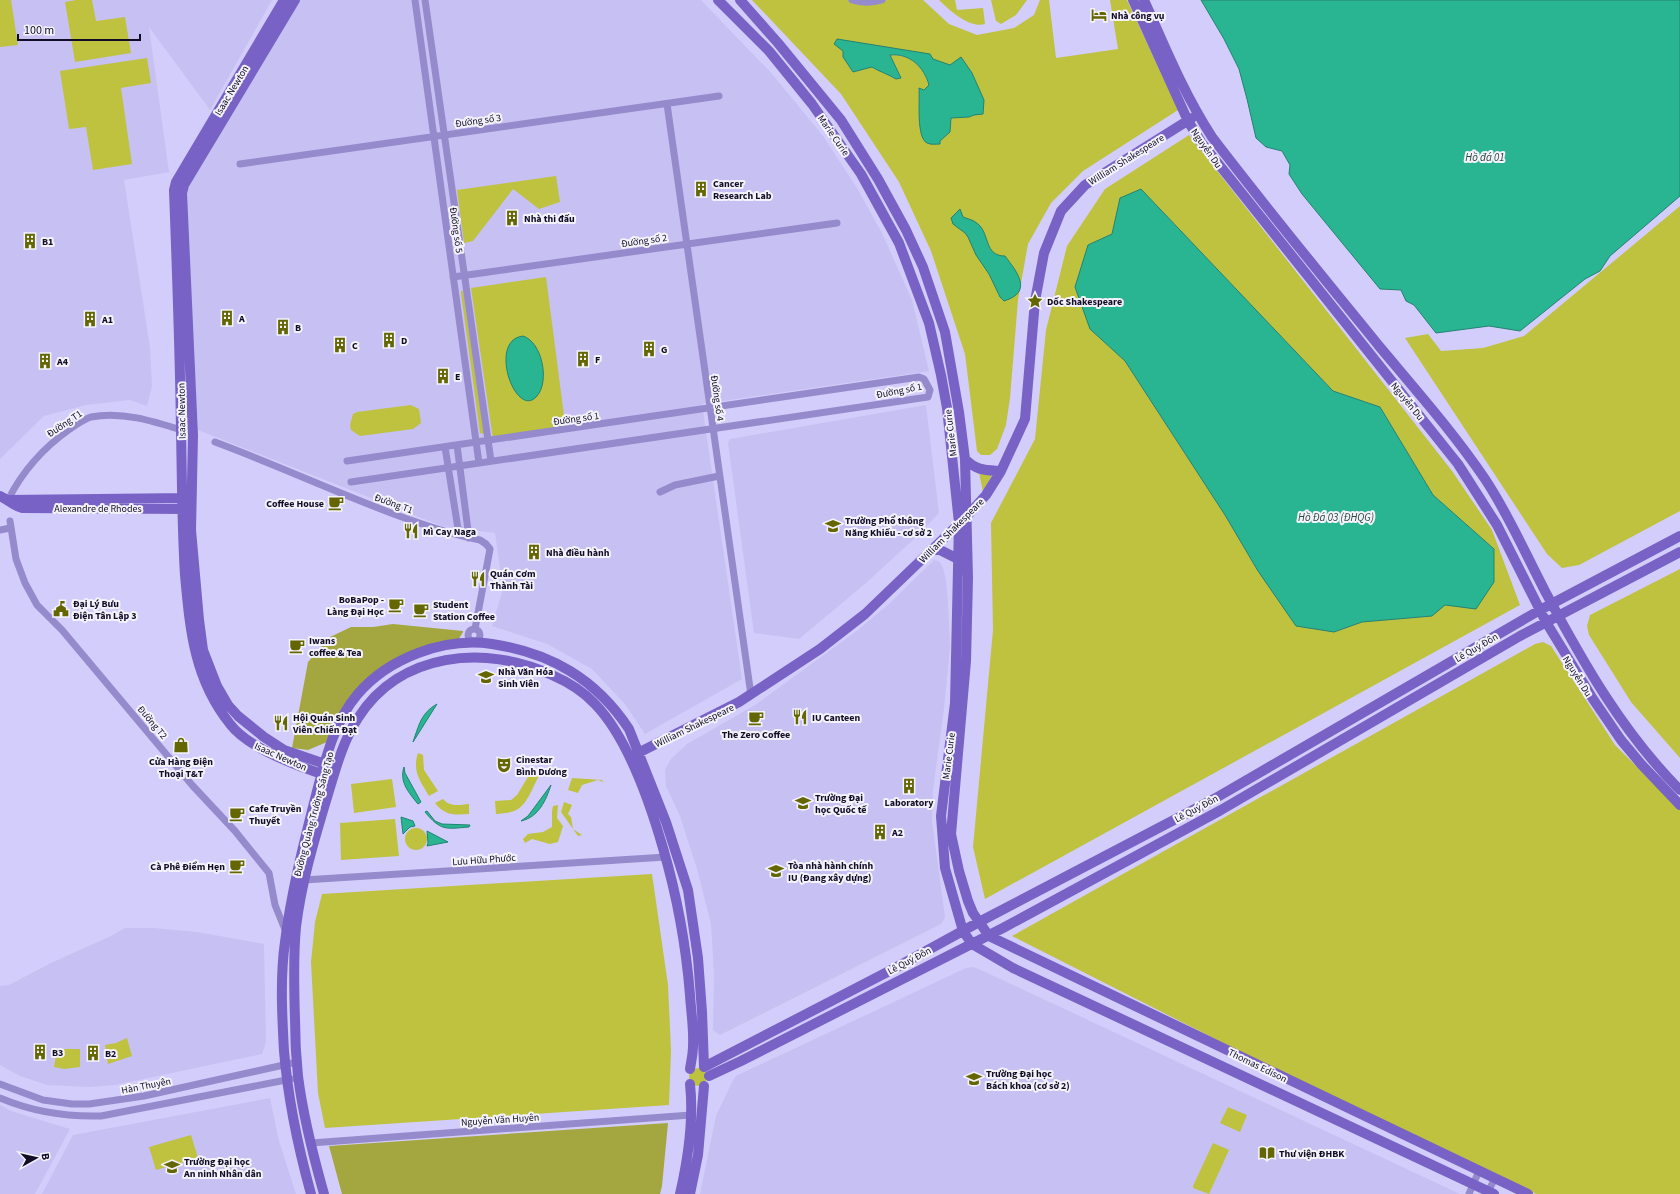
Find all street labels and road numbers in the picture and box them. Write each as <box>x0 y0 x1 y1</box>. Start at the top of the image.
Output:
street label: Isaac Newton <box>211 63 252 118</box>
street label: Đường số 3 <box>454 111 502 131</box>
street label: Marie Curie <box>814 112 852 159</box>
street label: Nguyễn Du <box>1187 126 1225 171</box>
street label: William Shakespeare <box>1086 131 1167 189</box>
street label: Đường số 5 <box>446 206 466 254</box>
street label: Đường số 2 <box>620 231 668 251</box>
street label: Đường số 4 <box>707 374 727 422</box>
street label: Đường số 1 <box>875 380 923 402</box>
street label: Nguyễn Du <box>1387 380 1427 424</box>
street label: Isaac Newton <box>175 383 189 439</box>
street label: Đường T1 <box>44 407 85 441</box>
street label: Đường số 1 <box>552 409 600 429</box>
street label: Marie Curie <box>941 409 961 457</box>
street label: Đường T1 <box>372 491 415 517</box>
street label: William Shakespeare <box>916 495 987 566</box>
street label: Alexandre de Rhodes <box>54 502 142 516</box>
street label: Lê Quý Đôn <box>1452 630 1501 666</box>
street label: Nguyễn Du <box>1559 653 1595 700</box>
street label: William Shakespeare <box>652 701 736 751</box>
street label: Đường T2 <box>134 703 170 743</box>
street label: Marie Curie <box>939 732 959 780</box>
street label: Isaac Newton <box>252 739 309 775</box>
street label: Đường Quảng Trường Sáng Tạo <box>291 750 337 878</box>
street label: Lê Quý Đôn <box>1172 792 1221 826</box>
street label: Lưu Hữu Phước <box>452 851 517 869</box>
street label: Lê Quý Đôn <box>885 944 934 978</box>
street label: Thomas Edison <box>1226 1046 1289 1086</box>
street label: Hàn Thuyên <box>120 1074 172 1098</box>
street label: Nguyễn Văn Huyên <box>460 1110 540 1130</box>

